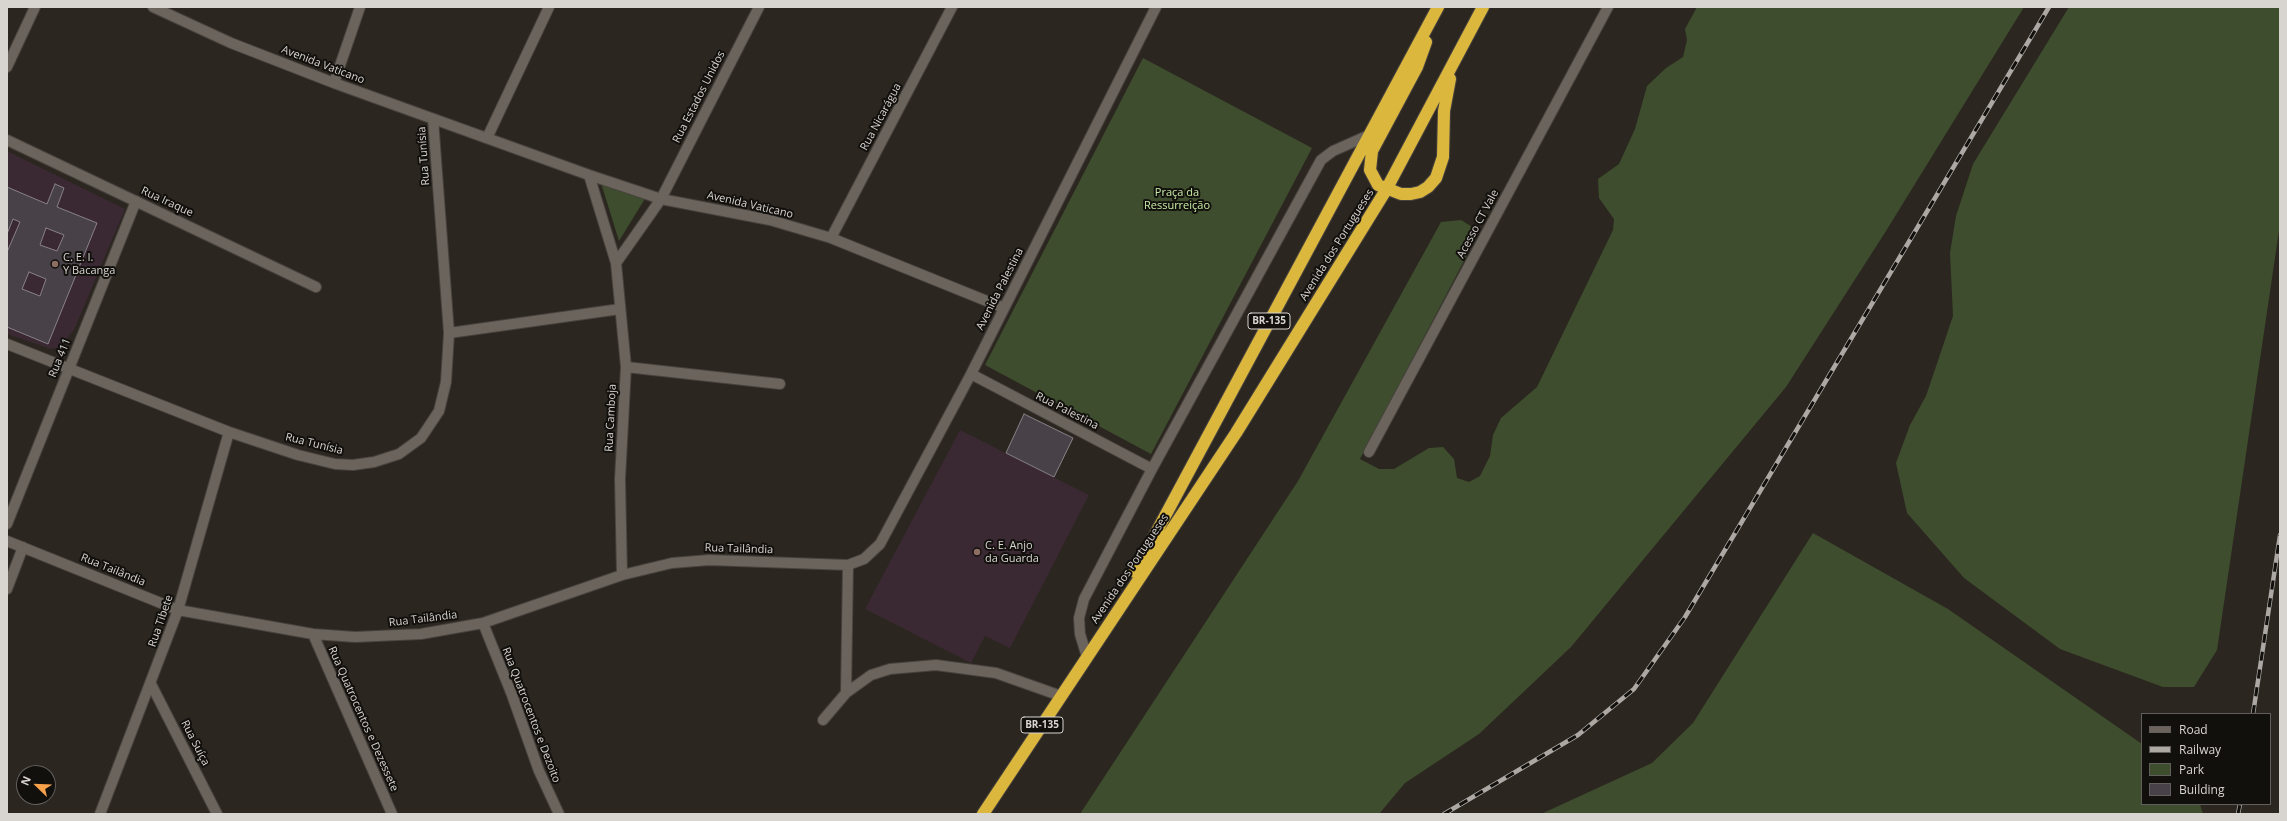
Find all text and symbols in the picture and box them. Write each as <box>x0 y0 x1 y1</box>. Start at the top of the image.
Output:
street label: Avenida Vaticano <box>280 43 366 87</box>
street label: Rua Estados Unidos <box>670 49 728 145</box>
street label: Rua Nicarágua <box>858 81 904 153</box>
street label: Rua Tunísia <box>415 126 433 186</box>
street label: Rua Iraque <box>139 184 195 220</box>
park label: Praça da Ressurreição <box>1144 186 1210 212</box>
street label: Avenida dos Portugueses <box>1297 187 1377 303</box>
street label: Acesso CT Vale <box>1454 187 1502 261</box>
street label: Avenida Vaticano <box>706 189 794 221</box>
street label: Avenida Palestina <box>974 246 1026 332</box>
place label: C. E. I. Y Bacanga <box>63 251 115 277</box>
marker: C. E. I. Y Bacanga <box>50 259 60 269</box>
road number: BR-135 <box>1248 313 1290 329</box>
street label: Rua 411 <box>46 336 74 380</box>
street label: Rua Camboja <box>603 384 619 452</box>
street label: Rua Palestina <box>1033 389 1101 433</box>
street label: Rua Tunísia <box>284 430 344 458</box>
street label: Avenida dos Portugueses <box>1088 512 1172 626</box>
place label: C. E. Anjo da Guarda <box>985 539 1039 565</box>
street label: Rua Tailândia <box>704 541 774 557</box>
marker: C. E. Anjo da Guarda <box>972 547 982 557</box>
street label: Rua Tailândia <box>79 551 147 589</box>
street label: Rua Tibete <box>146 593 176 649</box>
street label: Rua Tailândia <box>388 608 458 630</box>
street label: Rua Quatrocentos e Dezessete <box>325 645 401 793</box>
street label: Rua Quatrocentos e Dezoito <box>499 645 563 785</box>
legend <box>2141 713 2271 805</box>
road number: BR-135 <box>1021 717 1063 733</box>
street label: Rua Suíça <box>178 718 212 768</box>
text: Road <box>2179 721 2208 738</box>
text: Railway <box>2179 741 2221 758</box>
text: Park <box>2179 761 2204 778</box>
north arrow <box>16 765 56 805</box>
text: N <box>17 773 34 788</box>
text: Building <box>2179 781 2224 798</box>

